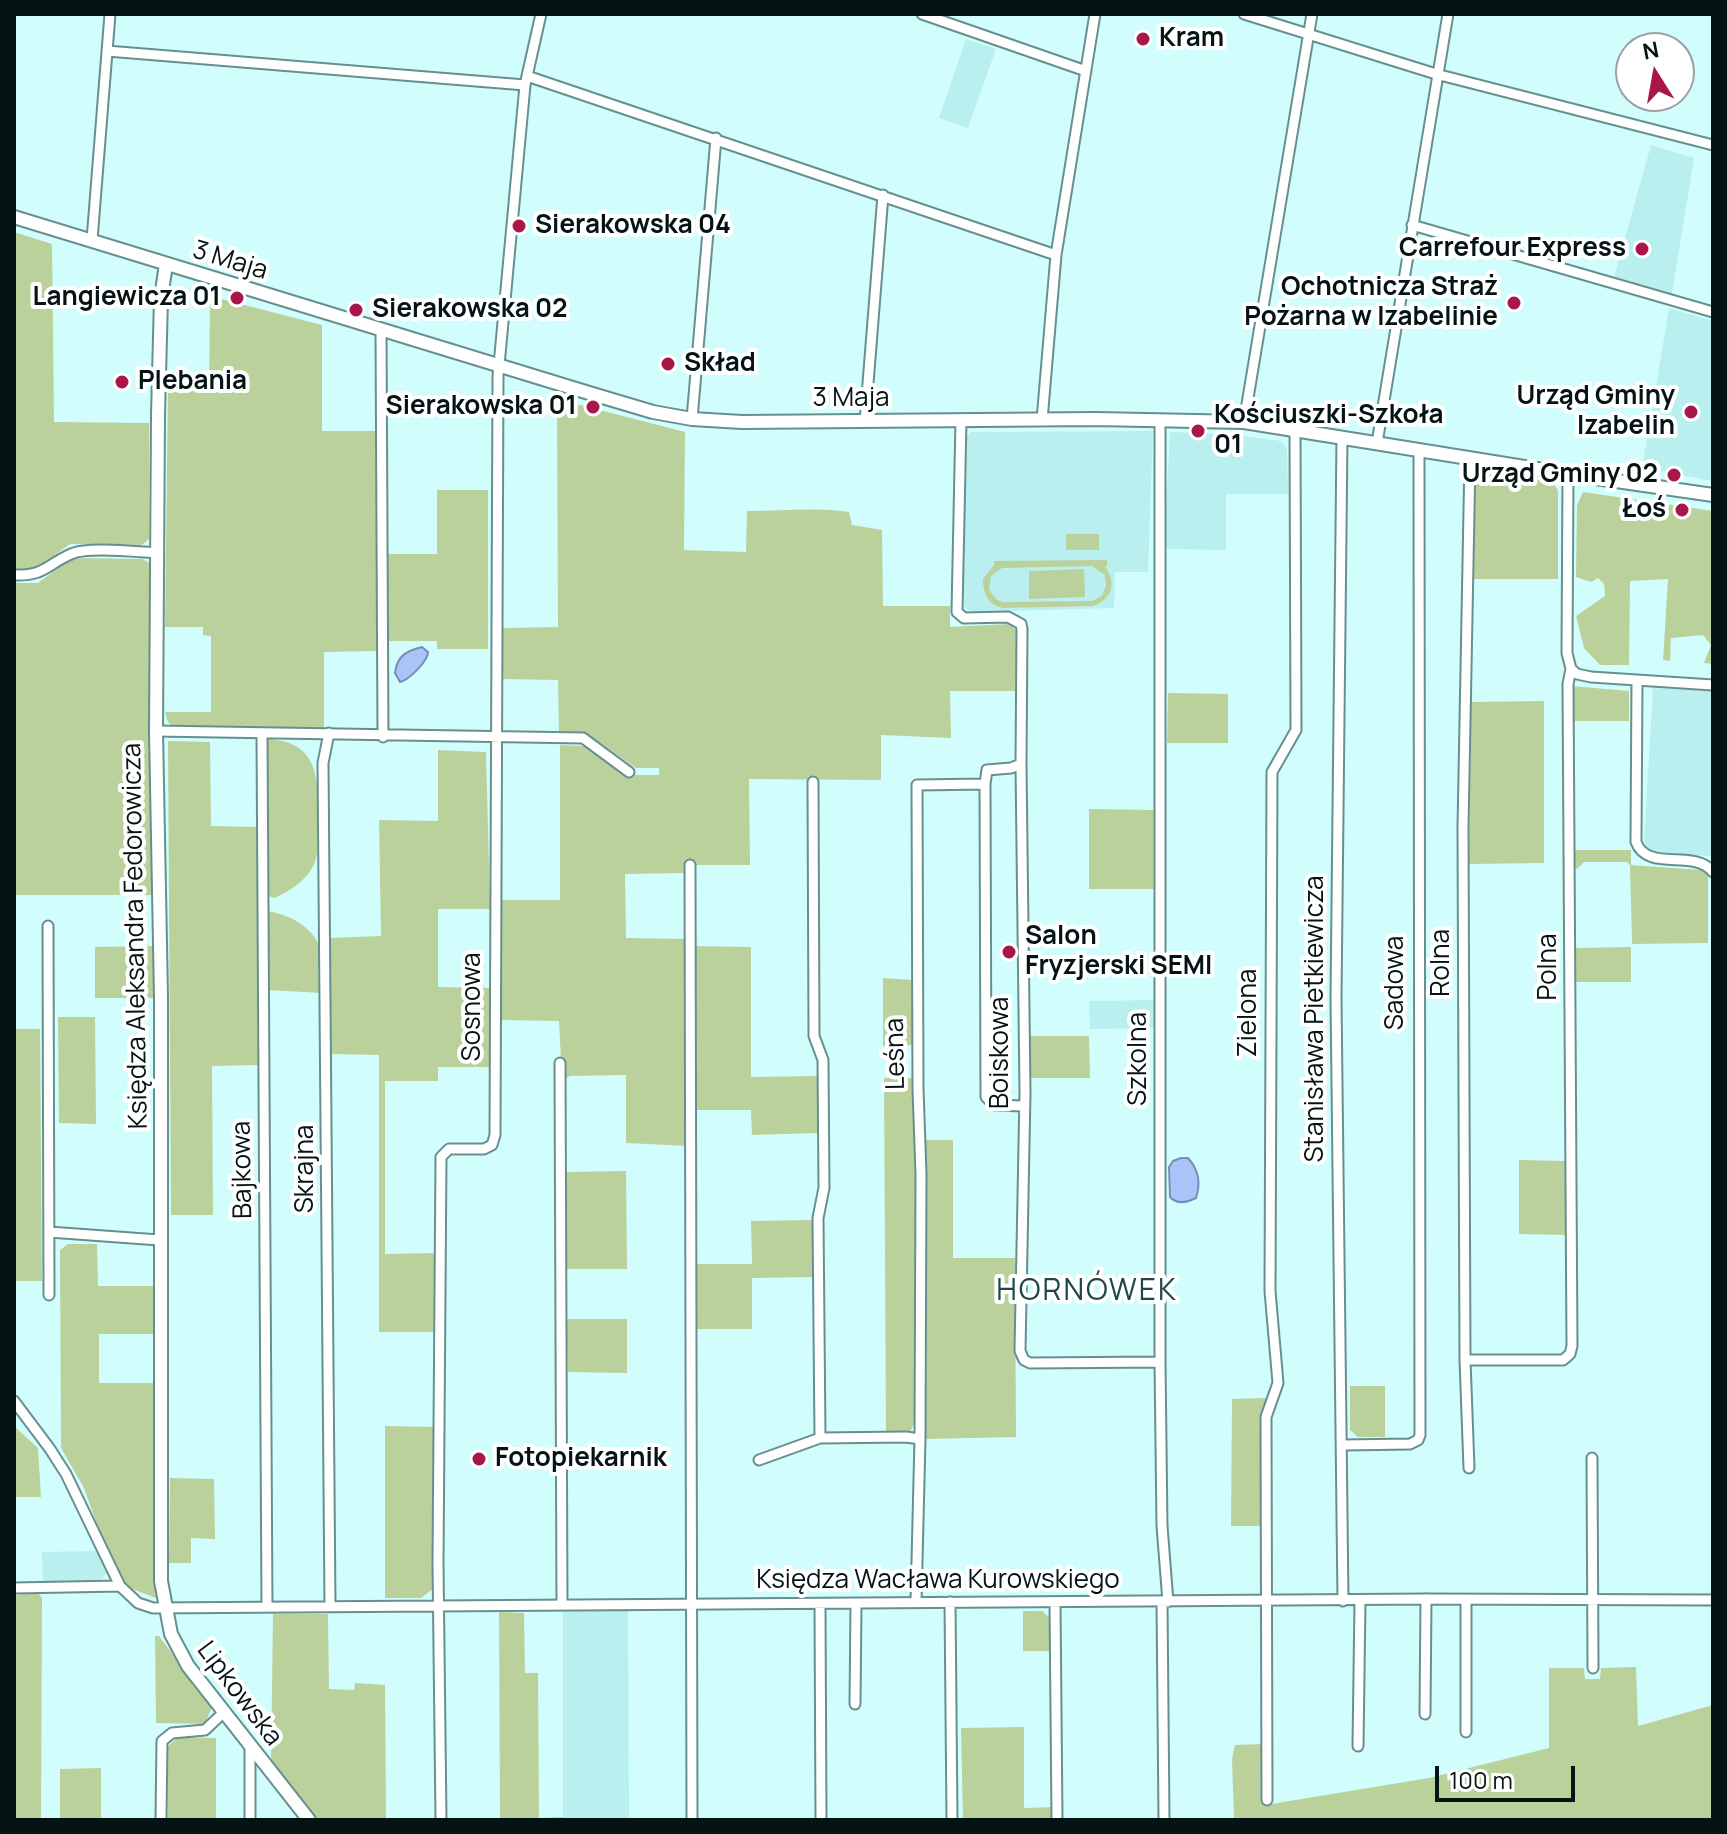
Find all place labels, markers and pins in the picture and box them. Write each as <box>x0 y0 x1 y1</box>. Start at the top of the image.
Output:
place label: Kram <box>1159 23 1224 55</box>
marker: Kram <box>1134 30 1152 48</box>
place label: Sierakowska 04 <box>535 210 731 242</box>
marker: Sierakowska 04 <box>510 217 528 235</box>
place label: Carrefour Express <box>1399 233 1626 265</box>
marker: Carrefour Express <box>1633 240 1651 258</box>
place label: Ochotnicza Straż Pożarna w Izabelinie <box>1244 272 1498 334</box>
place label: Langiewicza 01 <box>33 282 221 314</box>
marker: Langiewicza 01 <box>228 289 246 307</box>
place label: Sierakowska 02 <box>372 294 568 326</box>
marker: Ochotnicza Straż Pożarna w Izabelinie <box>1505 294 1523 312</box>
marker: Sierakowska 02 <box>347 301 365 319</box>
place label: Skład <box>684 348 756 380</box>
marker: Skład <box>659 355 677 373</box>
place label: Plebania <box>138 366 247 398</box>
marker: Plebania <box>113 373 131 391</box>
place label: Urząd Gminy Izabelin <box>1517 381 1675 442</box>
place label: Sierakowska 01 <box>386 391 577 423</box>
marker: Sierakowska 01 <box>584 398 602 416</box>
place label: Kościuszki-Szkoła 01 <box>1214 400 1443 462</box>
marker: Urząd Gminy Izabelin <box>1682 403 1700 421</box>
marker: Kościuszki-Szkoła 01 <box>1189 422 1207 440</box>
place label: Urząd Gminy 02 <box>1462 459 1658 491</box>
marker: Urząd Gminy 02 <box>1665 466 1683 484</box>
place label: Łoś <box>1622 494 1666 526</box>
marker: Łoś <box>1673 501 1691 519</box>
place label: Salon Fryzjerski SEMI <box>1025 921 1212 982</box>
marker: Salon Fryzjerski SEMI <box>1000 943 1018 961</box>
place label: Fotopiekarnik <box>495 1443 667 1475</box>
marker: Fotopiekarnik <box>470 1450 488 1468</box>

